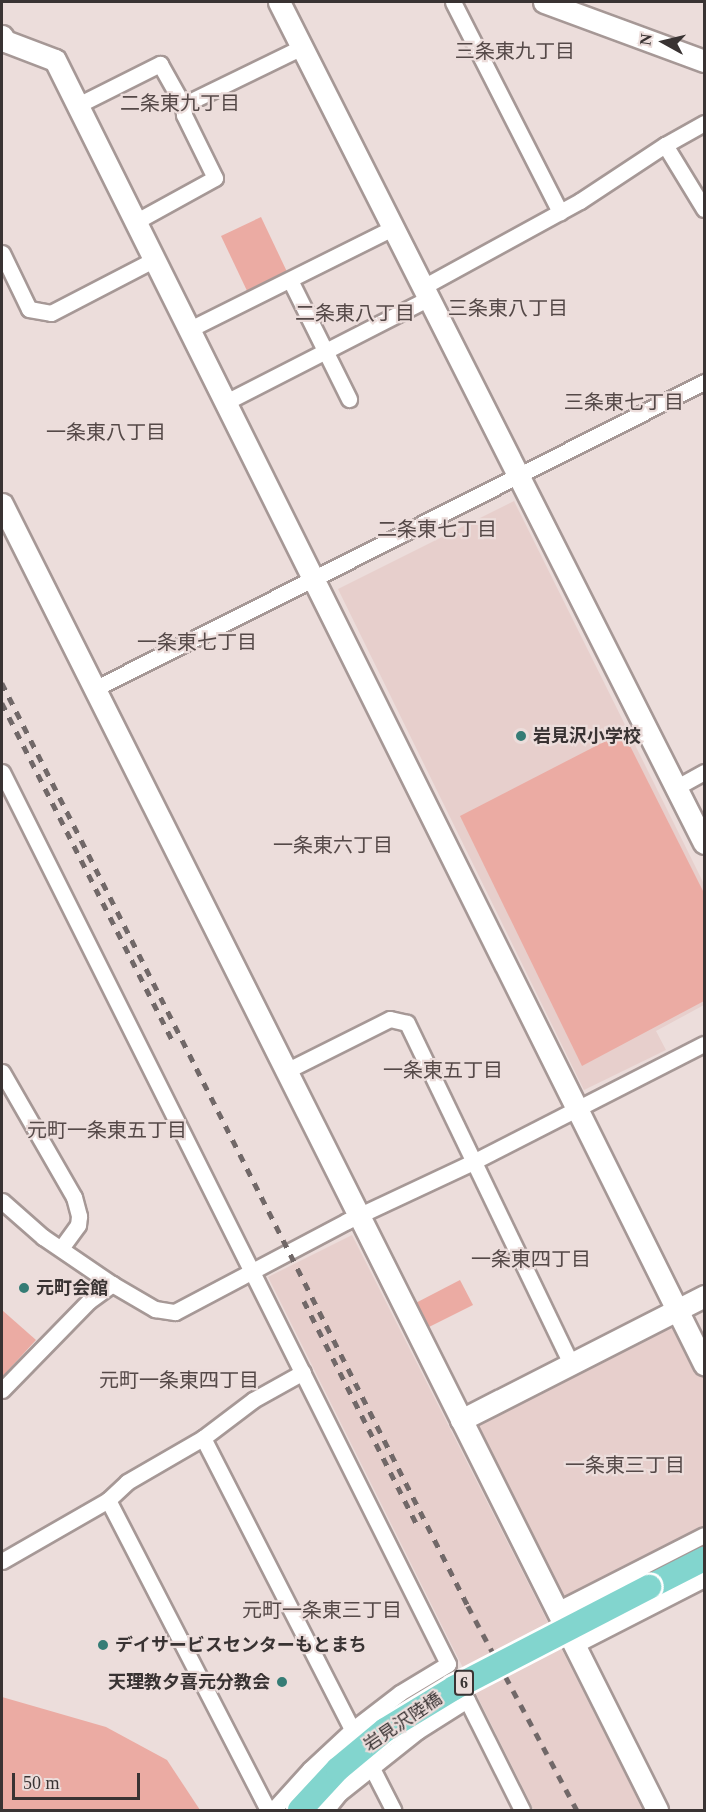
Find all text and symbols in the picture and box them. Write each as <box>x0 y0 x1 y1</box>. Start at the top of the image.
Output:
north arrow <box>634 12 694 72</box>
text: N <box>636 33 655 46</box>
district label: 三条東九丁目 <box>455 39 575 63</box>
district label: 二条東九丁目 <box>120 91 240 115</box>
district label: 三条東八丁目 <box>448 296 568 320</box>
district label: 二条東八丁目 <box>295 301 415 325</box>
district label: 三条東七丁目 <box>564 390 684 414</box>
district label: 一条東八丁目 <box>46 420 166 444</box>
district label: 二条東七丁目 <box>377 517 497 541</box>
district label: 一条東七丁目 <box>137 630 257 654</box>
place label: 岩見沢小学校 <box>533 725 641 747</box>
marker: 岩見沢小学校 <box>514 729 528 743</box>
district label: 一条東六丁目 <box>273 833 393 857</box>
district label: 一条東五丁目 <box>383 1058 503 1082</box>
district label: 元町一条東五丁目 <box>27 1118 187 1142</box>
district label: 一条東四丁目 <box>471 1247 591 1271</box>
place label: 元町会館 <box>36 1277 108 1299</box>
marker: 元町会館 <box>17 1281 31 1295</box>
district label: 元町一条東四丁目 <box>99 1368 259 1392</box>
district label: 一条東三丁目 <box>565 1453 685 1477</box>
district label: 元町一条東三丁目 <box>242 1598 402 1622</box>
place label: デイサービスセンターもとまち <box>115 1634 367 1656</box>
marker: デイサービスセンターもとまち <box>96 1638 110 1652</box>
road number: 6 <box>454 1670 474 1696</box>
place label: 天理教夕喜元分教会 <box>108 1671 270 1693</box>
marker: 天理教夕喜元分教会 <box>275 1675 289 1689</box>
street label: 岩見沢陸橋 <box>360 1688 446 1756</box>
scale bar <box>15 1761 142 1799</box>
text: 50 m <box>23 1773 60 1793</box>

